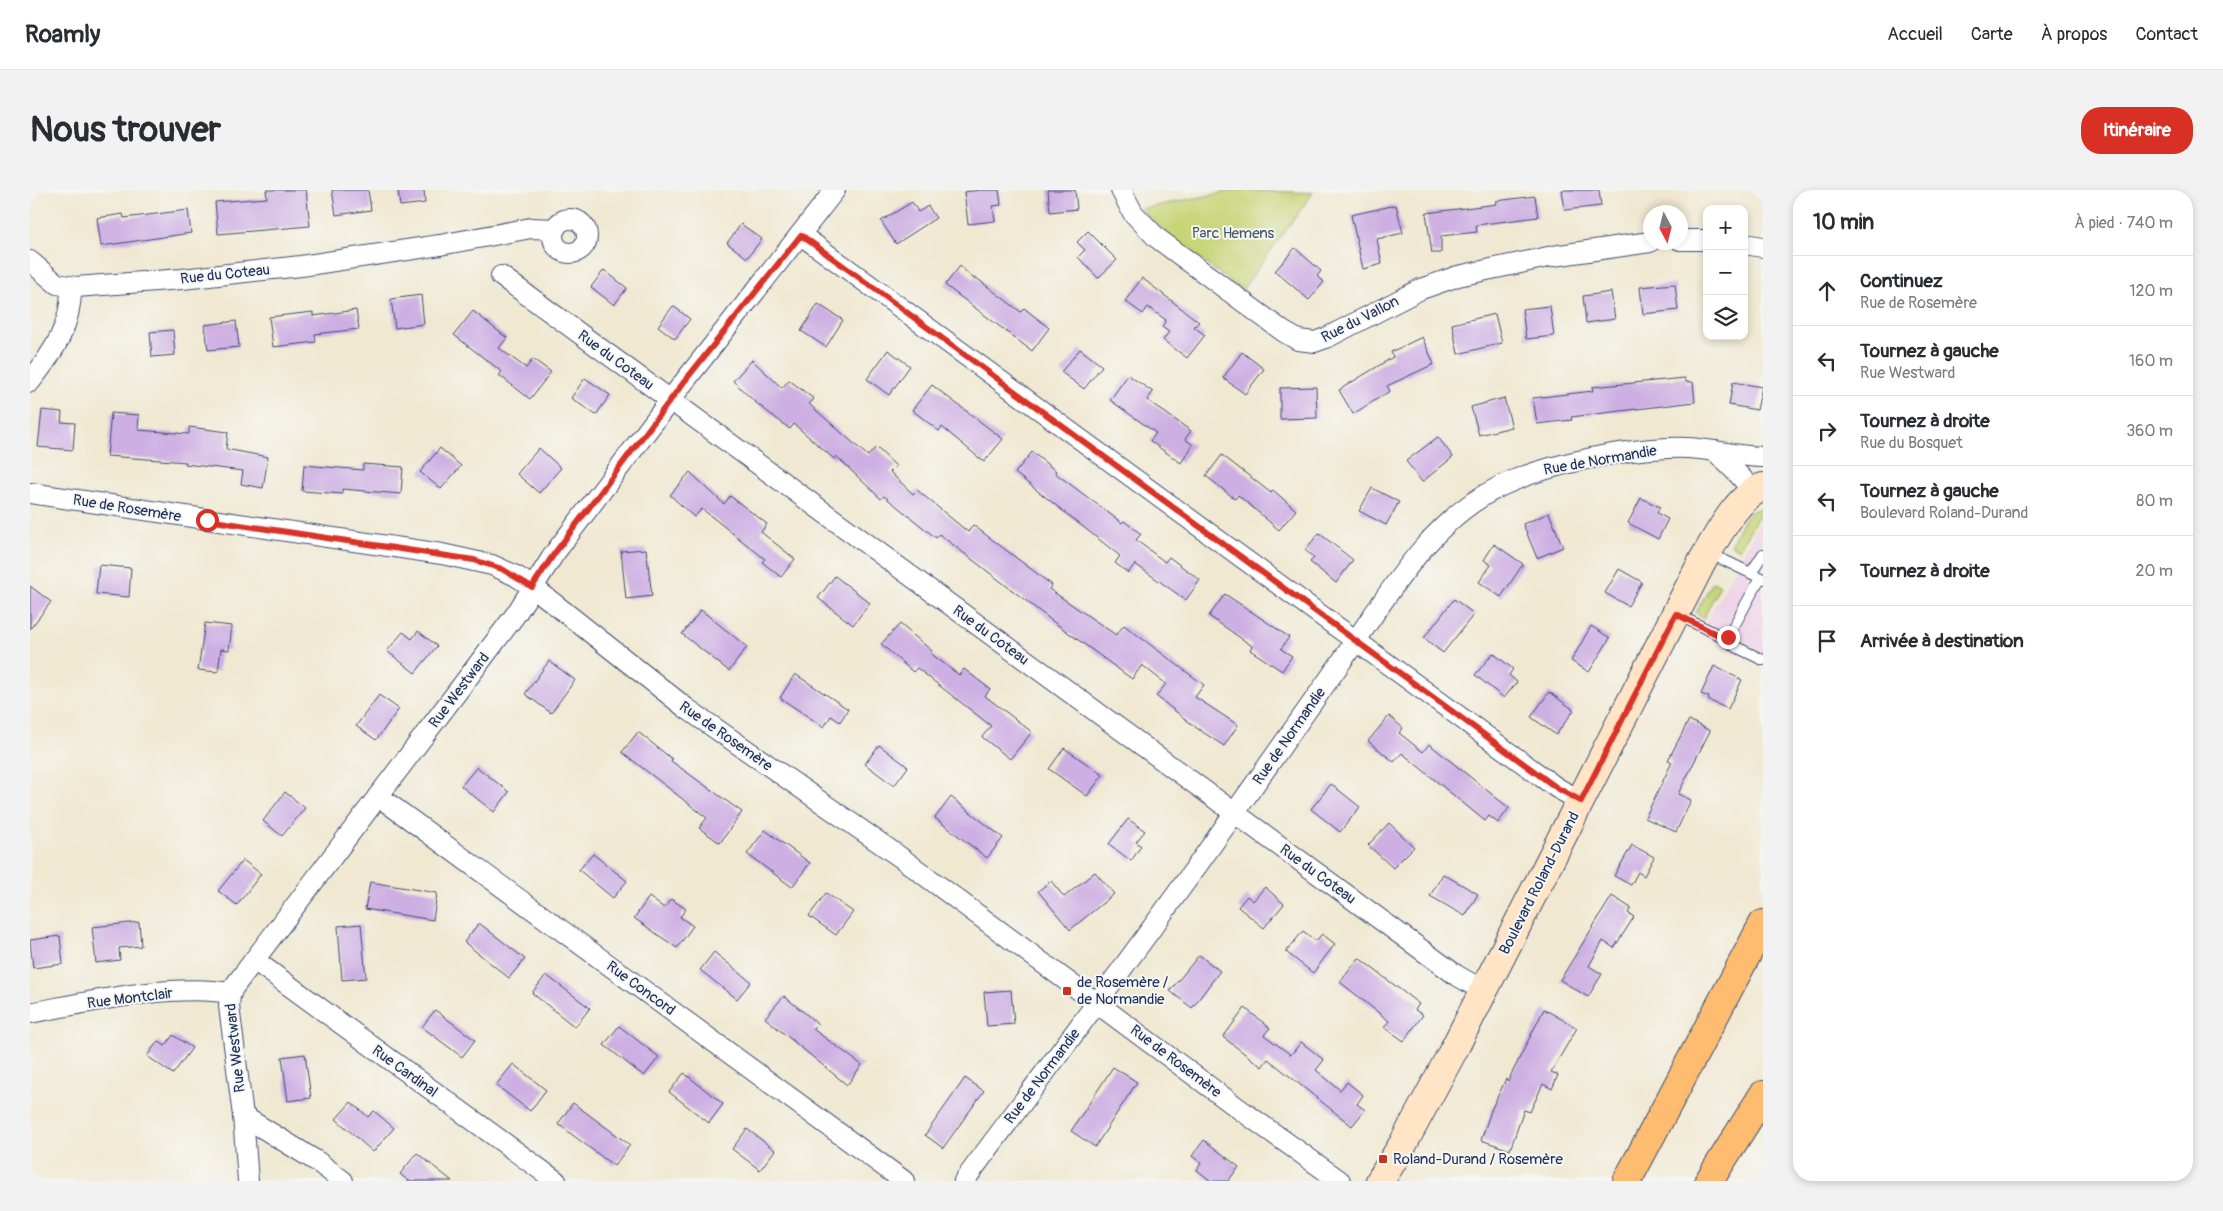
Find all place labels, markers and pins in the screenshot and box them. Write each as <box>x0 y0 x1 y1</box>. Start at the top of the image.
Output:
place label: de Rosemère / de Normandie <box>1077 973 1168 1009</box>
marker: de Rosemère / de Normandie <box>1061 985 1073 997</box>
place label: Roland-Durand / Rosemère <box>1393 1150 1563 1169</box>
marker: Roland-Durand / Rosemère <box>1377 1153 1389 1165</box>

